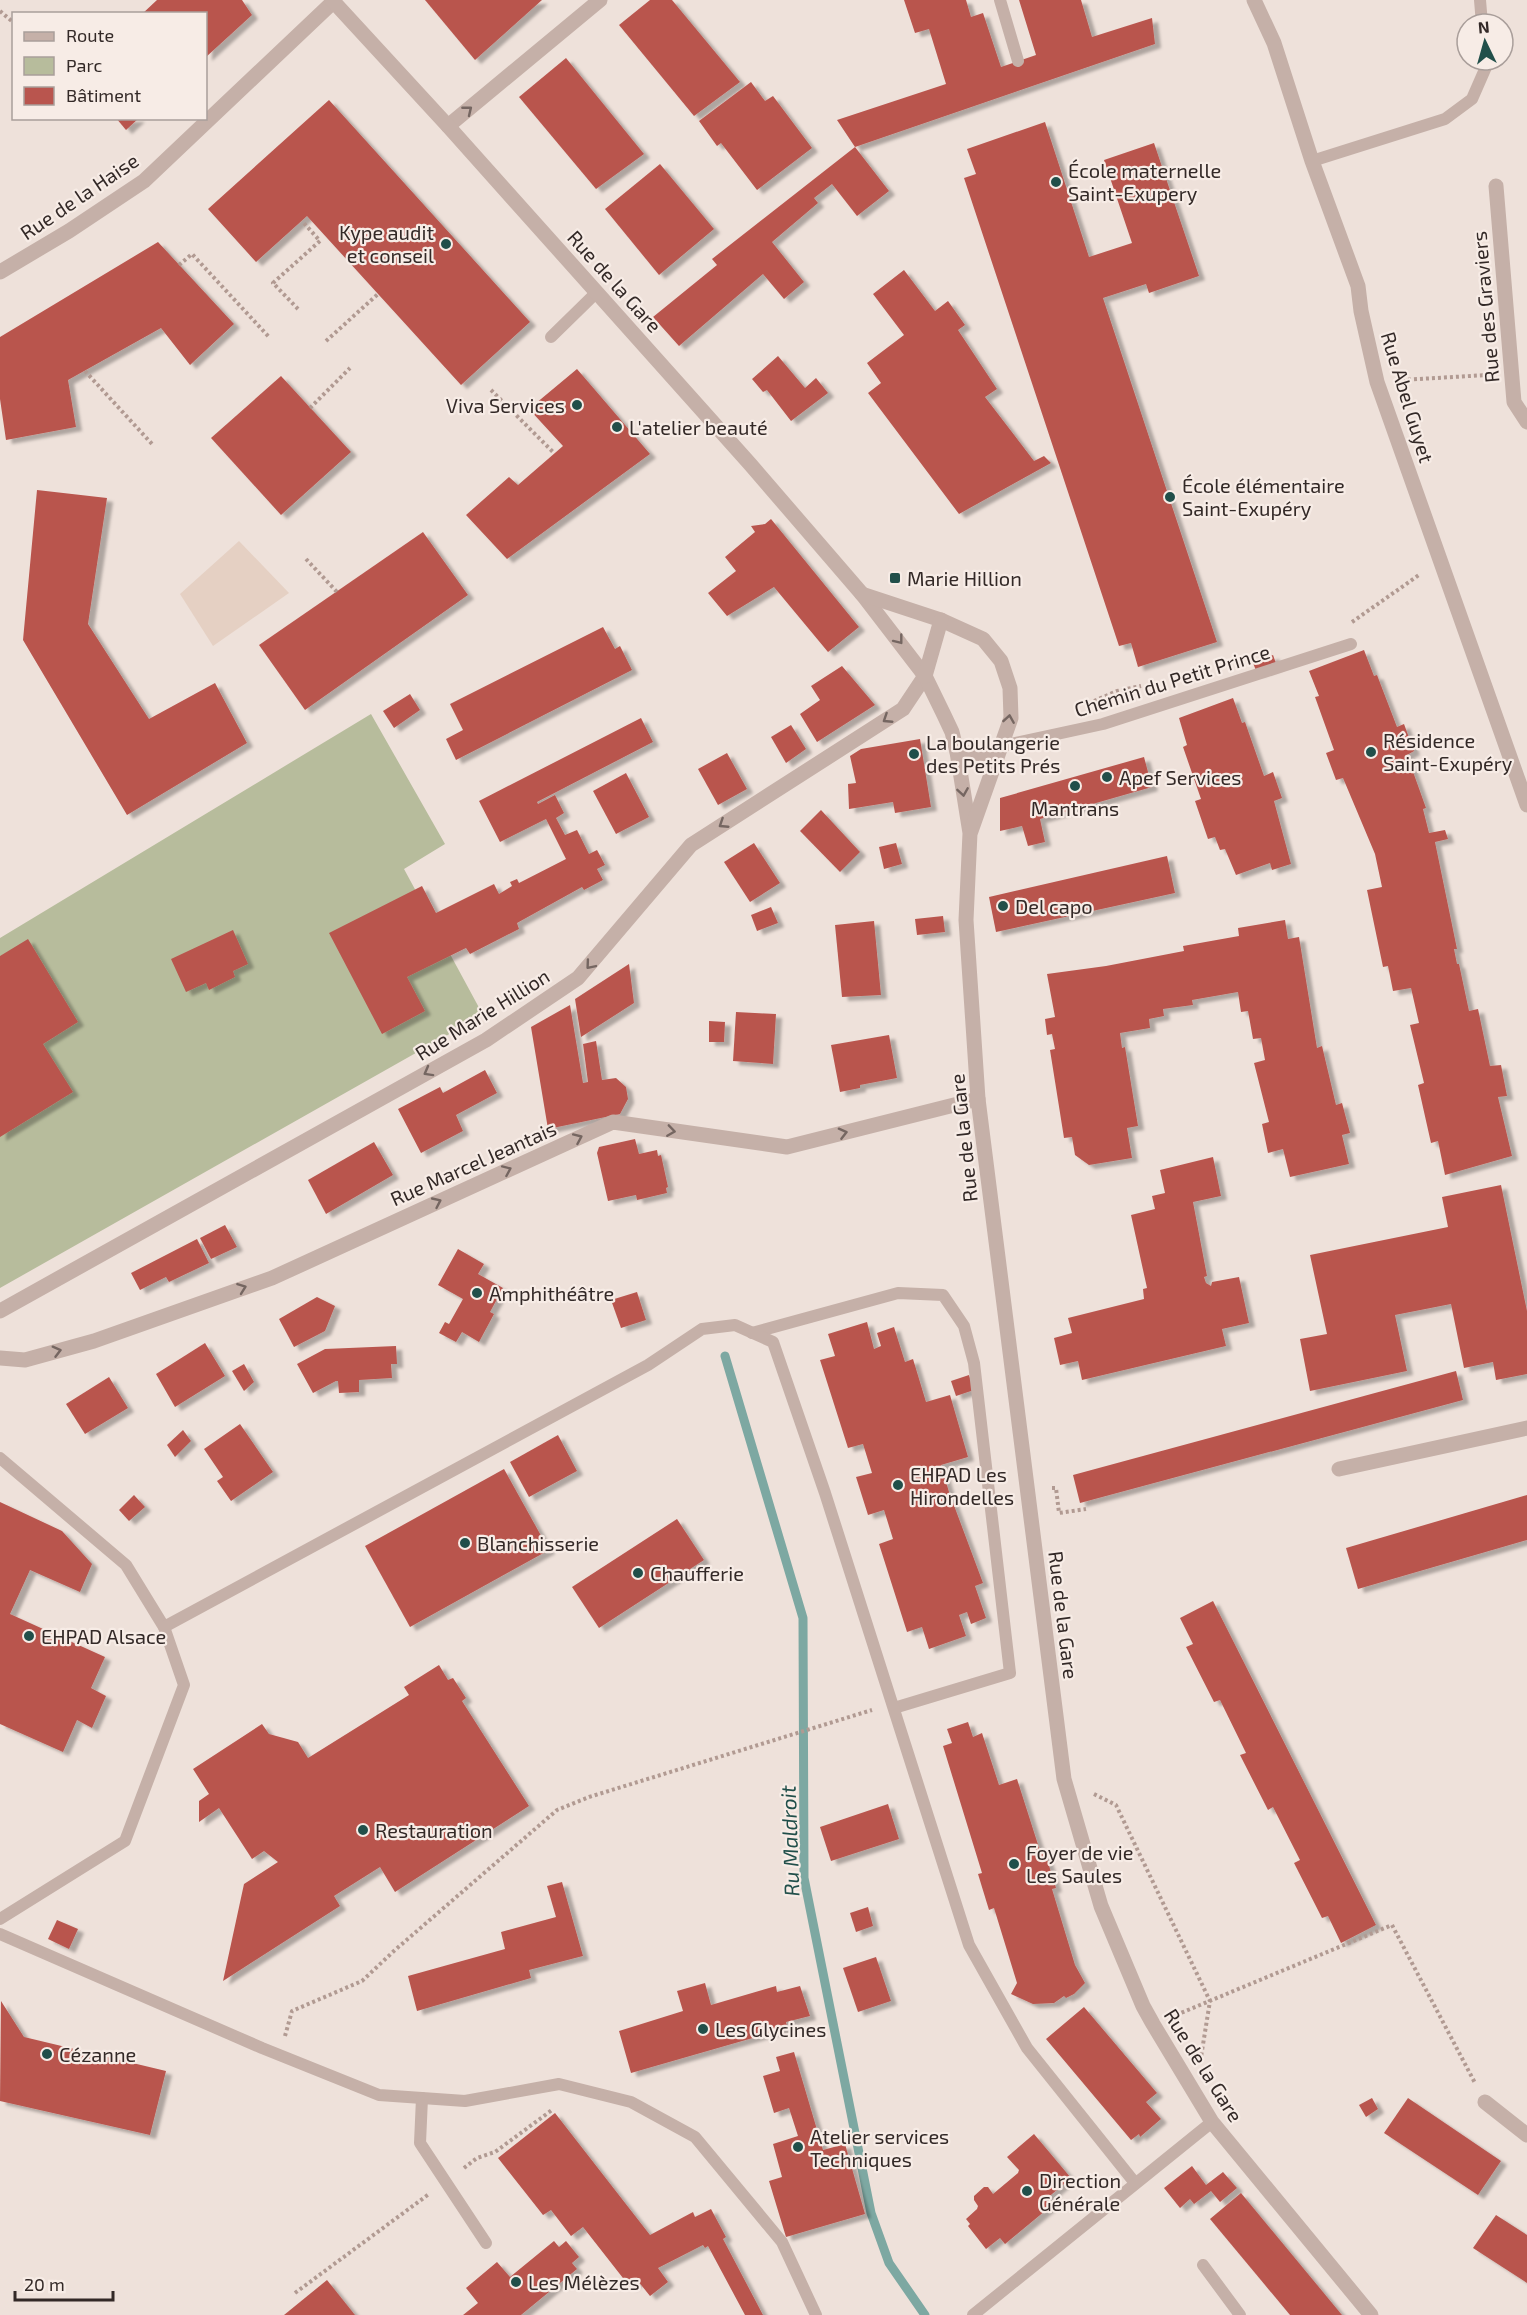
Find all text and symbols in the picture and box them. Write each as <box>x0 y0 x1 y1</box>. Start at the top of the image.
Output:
legend <box>12 12 207 120</box>
north arrow <box>1455 12 1515 72</box>
text: N <box>1477 17 1490 37</box>
text: Route <box>66 24 114 46</box>
text: Parc <box>66 54 102 76</box>
text: Bâtiment <box>66 84 141 106</box>
one-way arrow <box>461 106 472 117</box>
street label: Rue de la Haise <box>15 148 143 244</box>
place label: École maternelle Saint-Exupery <box>1068 158 1221 205</box>
marker: École maternelle Saint-Exupery <box>1049 175 1063 189</box>
place label: Kype audit et conseil <box>339 220 434 267</box>
street label: Rue de la Gare <box>563 225 667 337</box>
street label: Rue des Graviers <box>1466 230 1504 384</box>
marker: Kype audit et conseil <box>439 237 453 251</box>
street label: Rue Abel Guyet <box>1377 329 1439 466</box>
place label: Viva Services <box>446 393 565 417</box>
marker: Viva Services <box>570 398 584 412</box>
place label: L'atelier beauté <box>629 415 768 439</box>
marker: L'atelier beauté <box>610 420 624 434</box>
place label: École élémentaire Saint-Exupéry <box>1182 473 1345 520</box>
marker: École élémentaire Saint-Exupéry <box>1163 490 1177 504</box>
place label: Marie Hillion <box>907 566 1022 590</box>
marker: Marie Hillion <box>888 571 902 585</box>
one-way arrow <box>891 633 902 644</box>
street label: Chemin du Petit Prince <box>1071 639 1273 721</box>
one-way arrow <box>883 712 894 723</box>
one-way arrow <box>1003 714 1015 724</box>
place label: Résidence Saint-Exupéry <box>1383 728 1513 775</box>
place label: La boulangerie des Petits Prés <box>926 730 1061 777</box>
marker: Résidence Saint-Exupéry <box>1364 745 1378 759</box>
marker: La boulangerie des Petits Prés <box>907 747 921 761</box>
place label: Apef Services <box>1119 765 1242 789</box>
marker: Apef Services <box>1100 770 1114 784</box>
marker: Mantrans <box>1068 779 1082 793</box>
one-way arrow <box>956 786 969 796</box>
place label: Mantrans <box>1031 796 1119 820</box>
one-way arrow <box>719 817 729 829</box>
place label: Del capo <box>1015 894 1093 918</box>
marker: Del capo <box>996 899 1010 913</box>
one-way arrow <box>586 958 597 969</box>
street label: Rue Marie Hillion <box>410 963 554 1065</box>
one-way arrow <box>424 1065 434 1077</box>
street label: Rue de la Gare <box>944 1073 982 1203</box>
street label: Rue Marcel Jeantais <box>386 1116 560 1210</box>
one-way arrow <box>666 1124 675 1136</box>
one-way arrow <box>838 1127 848 1140</box>
one-way arrow <box>572 1133 583 1145</box>
one-way arrow <box>501 1166 512 1178</box>
one-way arrow <box>430 1198 441 1210</box>
place label: Amphithéâtre <box>489 1281 614 1305</box>
one-way arrow <box>236 1283 247 1296</box>
marker: Amphithéâtre <box>470 1286 484 1300</box>
one-way arrow <box>51 1346 62 1358</box>
place label: EHPAD Les Hirondelles <box>910 1462 1014 1509</box>
marker: EHPAD Les Hirondelles <box>891 1478 905 1492</box>
place label: Blanchisserie <box>477 1531 599 1555</box>
marker: Blanchisserie <box>458 1536 472 1550</box>
street label: Rue de la Gare <box>1044 1549 1084 1681</box>
place label: Chaufferie <box>650 1561 744 1585</box>
marker: Chaufferie <box>631 1566 645 1580</box>
place label: EHPAD Alsace <box>41 1624 166 1648</box>
marker: EHPAD Alsace <box>22 1629 36 1643</box>
water label: Ru Maldroit <box>775 1785 803 1897</box>
place label: Restauration <box>375 1818 493 1842</box>
marker: Restauration <box>356 1823 370 1837</box>
place label: Foyer de vie Les Saules <box>1026 1840 1133 1887</box>
marker: Foyer de vie Les Saules <box>1007 1857 1021 1871</box>
street label: Rue de la Gare <box>1160 2004 1248 2126</box>
place label: Les Glycines <box>715 2017 826 2041</box>
marker: Les Glycines <box>696 2022 710 2036</box>
place label: Cézanne <box>59 2042 136 2066</box>
marker: Cézanne <box>40 2047 54 2061</box>
place label: Atelier services Techniques <box>810 2124 949 2171</box>
marker: Atelier services Techniques <box>791 2140 805 2154</box>
place label: Direction Générale <box>1039 2168 1121 2215</box>
marker: Direction Générale <box>1020 2184 1034 2198</box>
scale bar <box>15 2264 112 2302</box>
place label: Les Mélèzes <box>528 2270 640 2294</box>
text: 20 m <box>24 2273 65 2295</box>
marker: Les Mélèzes <box>509 2275 523 2289</box>

